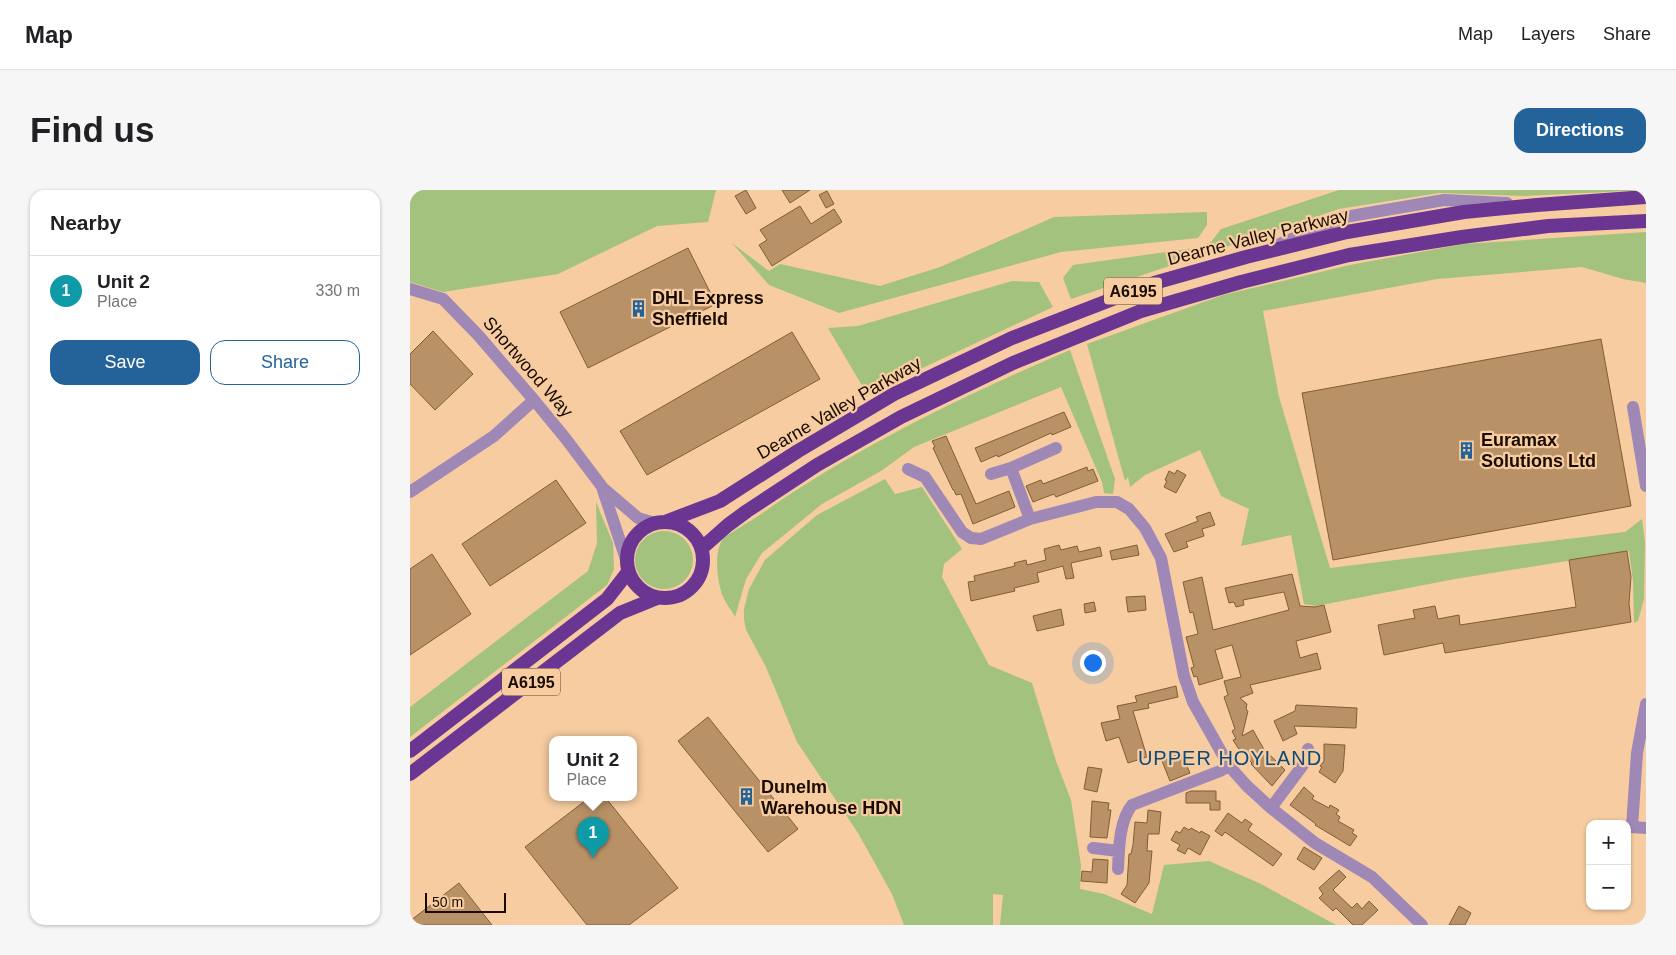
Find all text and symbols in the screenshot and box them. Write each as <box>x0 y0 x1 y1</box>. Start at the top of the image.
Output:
text: Map <box>25 21 73 48</box>
text: Map <box>1458 24 1493 44</box>
text: Layers <box>1521 24 1575 44</box>
text: Share <box>1603 24 1651 44</box>
button: Directions <box>1514 108 1646 153</box>
text: Find us <box>30 110 154 149</box>
street label: Dearne Valley Parkway <box>1165 205 1351 269</box>
text: Nearby <box>50 211 121 234</box>
text: Unit 2 <box>97 271 150 292</box>
road number: A6195 <box>1104 278 1162 304</box>
text: 1 <box>62 282 70 299</box>
text: 330 m <box>316 282 360 299</box>
place label: DHL Express Sheffield <box>652 288 764 329</box>
text: Place <box>97 293 137 310</box>
building icon: DHL Express Sheffield <box>628 298 648 318</box>
street label: Shortwood Way <box>479 313 577 421</box>
button: Save <box>50 340 200 385</box>
button: Share <box>210 340 360 385</box>
street label: Dearne Valley Parkway <box>754 353 924 463</box>
place label: Euramax Solutions Ltd <box>1481 430 1596 471</box>
building icon: Euramax Solutions Ltd <box>1457 440 1477 460</box>
your location <box>1080 650 1106 676</box>
road number: A6195 <box>502 668 560 696</box>
popup <box>549 736 637 801</box>
district label: UPPER HOYLAND <box>1138 747 1322 769</box>
text: Unit 2 <box>567 749 619 770</box>
text: Place <box>567 771 607 788</box>
place label: Dunelm Warehouse HDN <box>761 777 901 818</box>
building icon: Dunelm Warehouse HDN <box>737 787 757 807</box>
pin: 1 <box>577 817 609 858</box>
map controls <box>1586 820 1631 910</box>
button: + <box>1586 820 1631 865</box>
button: − <box>1586 865 1631 910</box>
scale bar <box>425 890 506 913</box>
text: 50 m <box>432 894 463 910</box>

